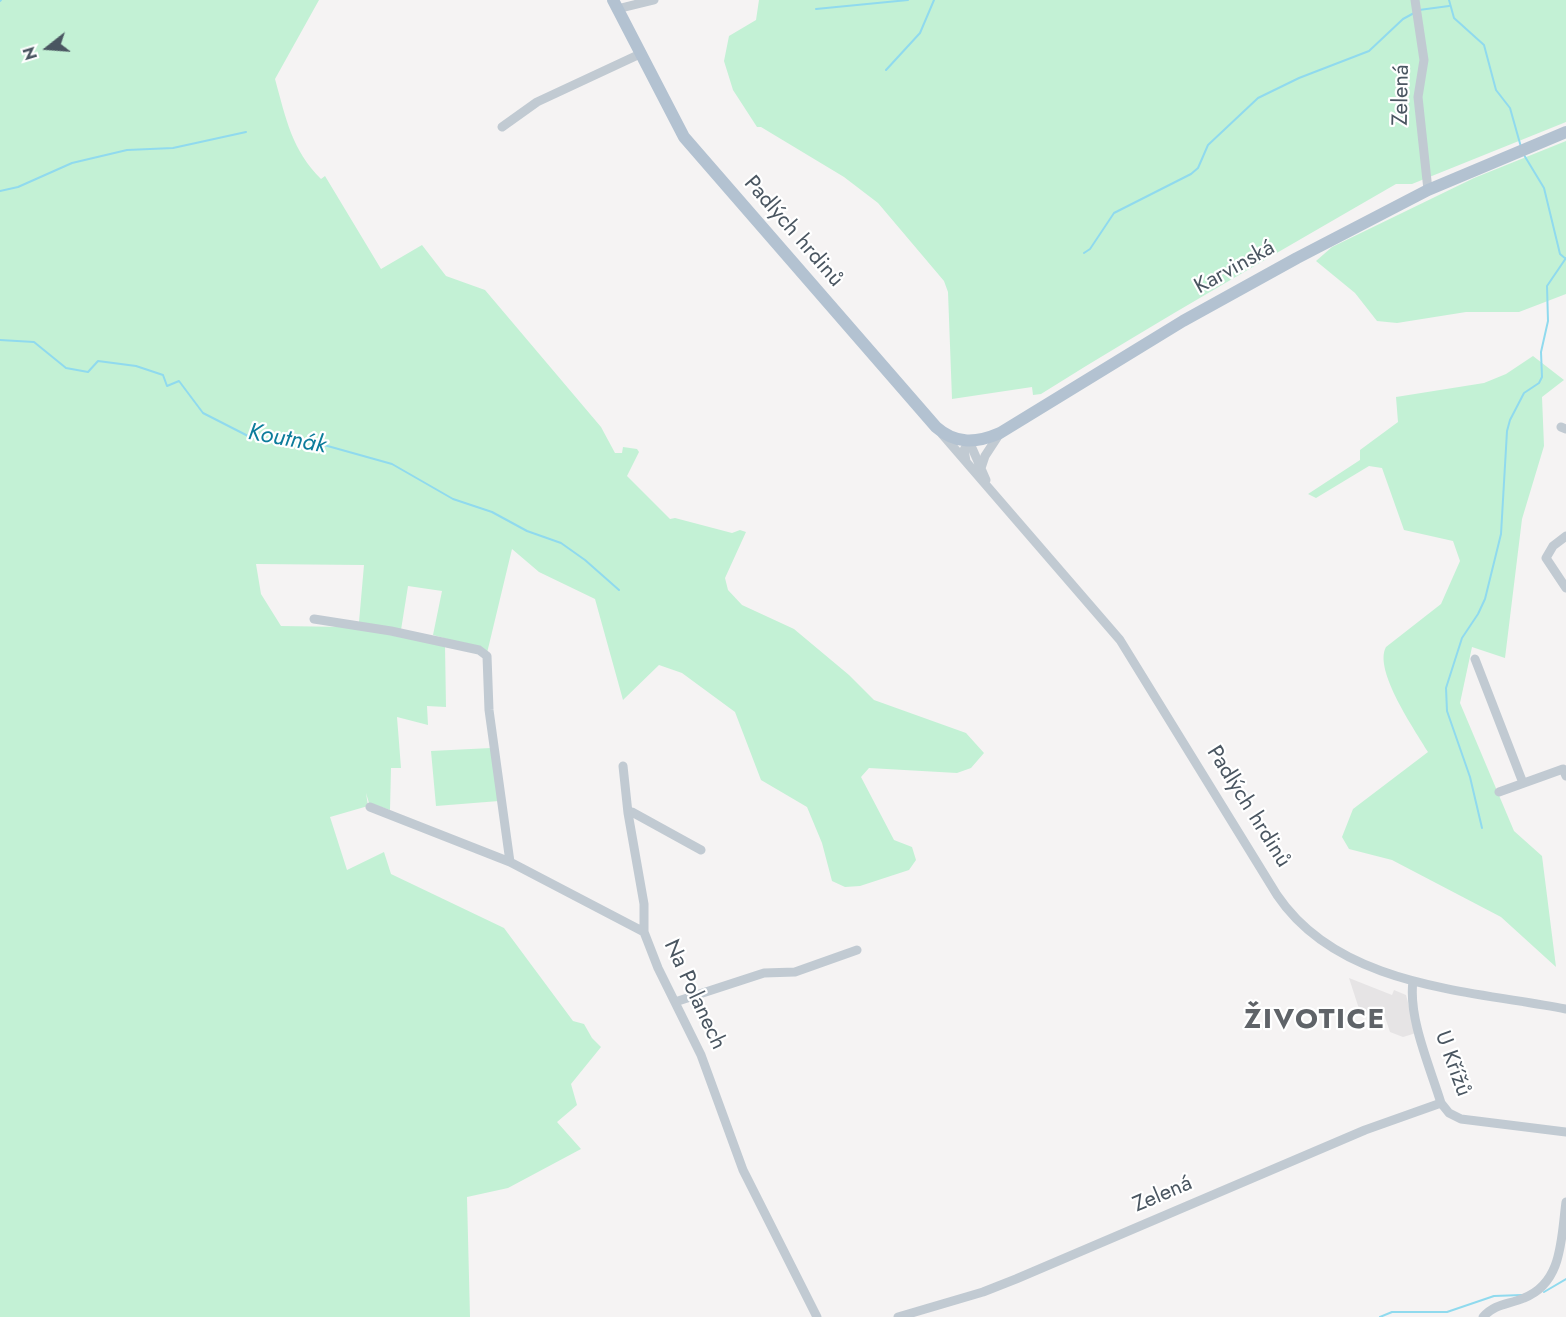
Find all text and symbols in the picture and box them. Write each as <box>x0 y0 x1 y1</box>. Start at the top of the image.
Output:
north arrow <box>18 18 78 78</box>
text: N <box>17 44 43 63</box>
street label: Zelená <box>1388 64 1416 126</box>
street label: Padlých hrdinů <box>738 171 848 293</box>
street label: Karvinská <box>1190 235 1280 301</box>
water label: Koutnák <box>246 419 328 461</box>
street label: Padlých hrdinů <box>1200 741 1296 873</box>
street label: Na Polanech <box>657 936 731 1054</box>
district label: ŽIVOTICE <box>1244 1004 1386 1038</box>
street label: U Křížů <box>1428 1028 1476 1100</box>
street label: Zelená <box>1130 1171 1196 1219</box>

